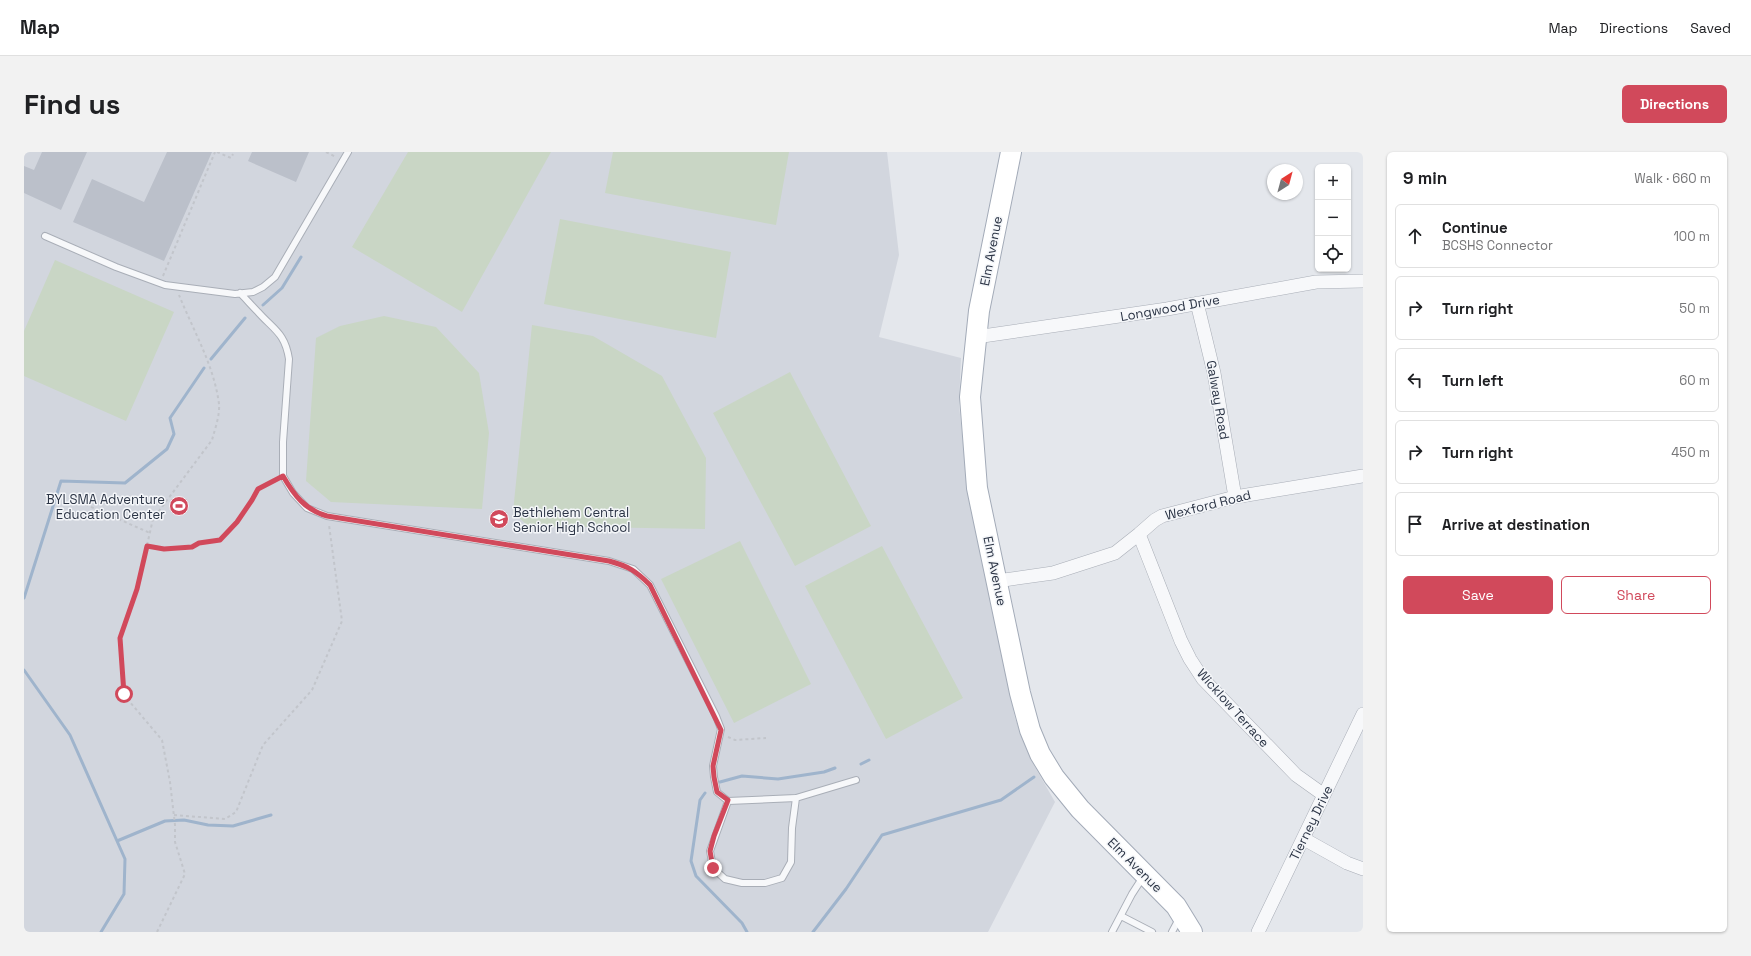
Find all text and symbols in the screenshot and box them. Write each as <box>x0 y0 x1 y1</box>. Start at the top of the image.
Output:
text: Map <box>20 15 60 40</box>
text: Map <box>1548 19 1578 37</box>
text: Directions <box>1600 19 1668 37</box>
text: Saved <box>1690 19 1731 37</box>
button: Directions <box>1622 85 1727 123</box>
text: Find us <box>24 86 121 122</box>
north arrow <box>1267 164 1303 200</box>
map controls <box>1315 164 1351 272</box>
button: + <box>1315 164 1351 200</box>
text: 9 min <box>1403 167 1447 189</box>
text: Walk · 660 m <box>1634 170 1711 187</box>
button: − <box>1315 200 1351 236</box>
street label: Elm Avenue <box>976 215 1006 287</box>
text: Continue <box>1442 218 1508 237</box>
icon: ahead <box>1404 225 1426 247</box>
text: 100 m <box>1673 228 1710 245</box>
button: locate <box>1315 236 1351 272</box>
text: BCSHS Connector <box>1442 237 1553 254</box>
street label: Longwood Drive <box>1119 291 1221 325</box>
icon: right <box>1404 297 1426 319</box>
text: Turn right <box>1442 299 1513 318</box>
text: 50 m <box>1679 300 1710 317</box>
street label: Galway Road <box>1203 359 1233 441</box>
icon: left <box>1404 369 1426 391</box>
text: Turn left <box>1442 371 1504 390</box>
text: 60 m <box>1679 372 1710 389</box>
icon: right <box>1404 441 1426 463</box>
text: Turn right <box>1442 443 1513 462</box>
text: 450 m <box>1671 444 1710 461</box>
street label: Wexford Road <box>1163 486 1253 524</box>
place label: BYLSMA Adventure Education Center <box>46 491 165 523</box>
sports icon: BYLSMA Adventure Education Center <box>168 495 190 517</box>
place label: Bethlehem Central Senior High School <box>513 504 630 536</box>
school or university icon: Bethlehem Central Senior High School <box>488 508 510 530</box>
icon: arrive <box>1404 513 1426 535</box>
text: Arrive at destination <box>1442 515 1590 534</box>
street label: Elm Avenue <box>979 535 1011 607</box>
button: Save <box>1403 576 1553 614</box>
button: Share <box>1561 576 1711 614</box>
street label: Wicklow Terrace <box>1193 665 1273 751</box>
route start <box>115 685 133 703</box>
street label: Tierney Drive <box>1286 783 1336 863</box>
street label: Elm Avenue <box>1104 834 1166 896</box>
route end <box>704 859 722 877</box>

